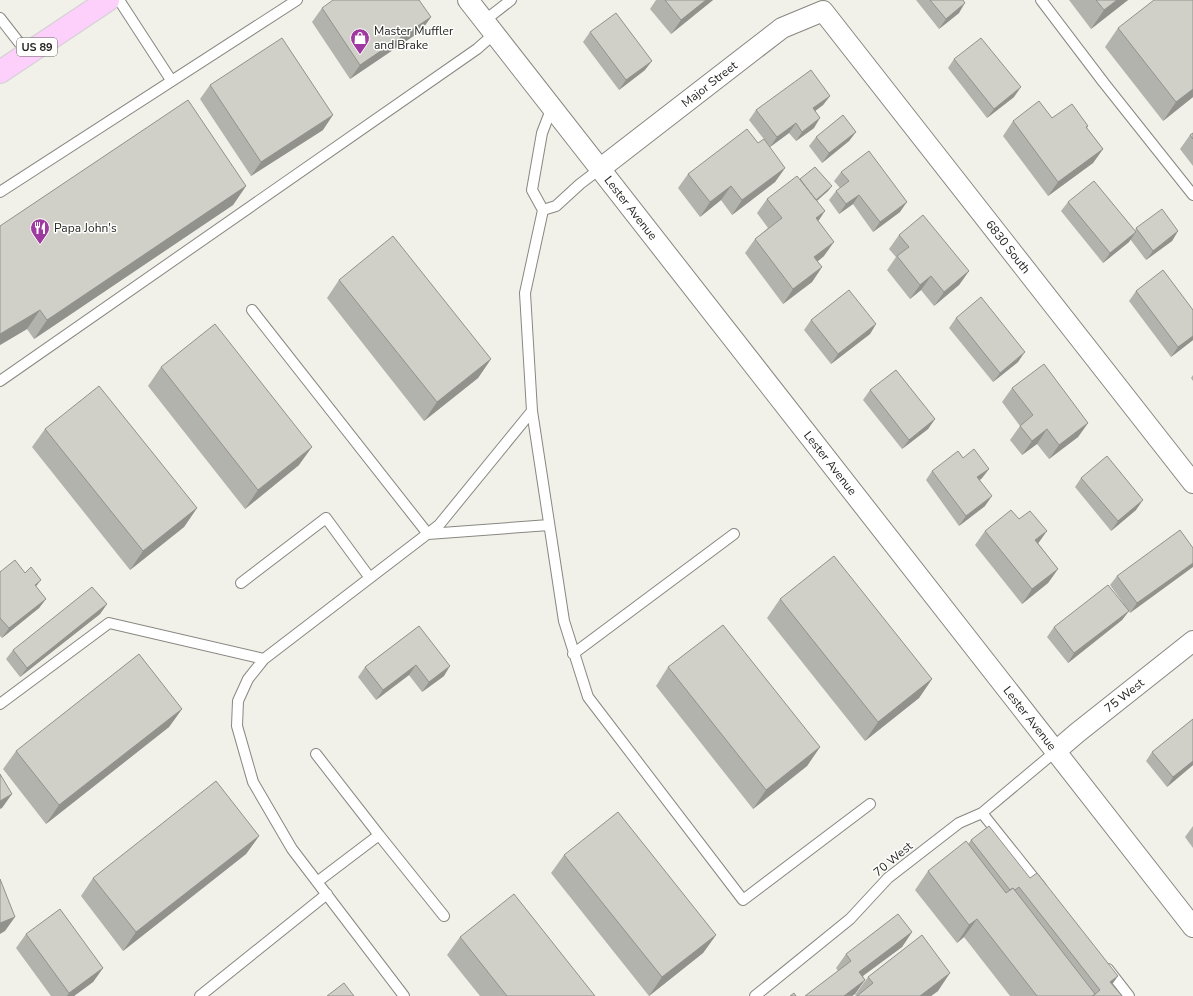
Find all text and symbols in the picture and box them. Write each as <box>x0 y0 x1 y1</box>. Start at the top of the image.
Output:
place label: Master Muffler and Brake <box>374 23 454 53</box>
shop icon: Master Muffler and Brake <box>349 27 371 55</box>
road number: US 89 <box>17 38 57 56</box>
street label: Major Street <box>678 57 741 111</box>
street label: Lester Avenue <box>601 173 661 243</box>
restaurant icon: Papa John's <box>29 217 51 245</box>
street label: 6830 South <box>982 217 1034 277</box>
place label: Papa John's <box>54 220 117 236</box>
street label: Lester Avenue <box>800 428 860 499</box>
street label: 75 West <box>1101 674 1148 716</box>
street label: Lester Avenue <box>1000 683 1060 754</box>
street label: 70 West <box>870 837 916 880</box>

